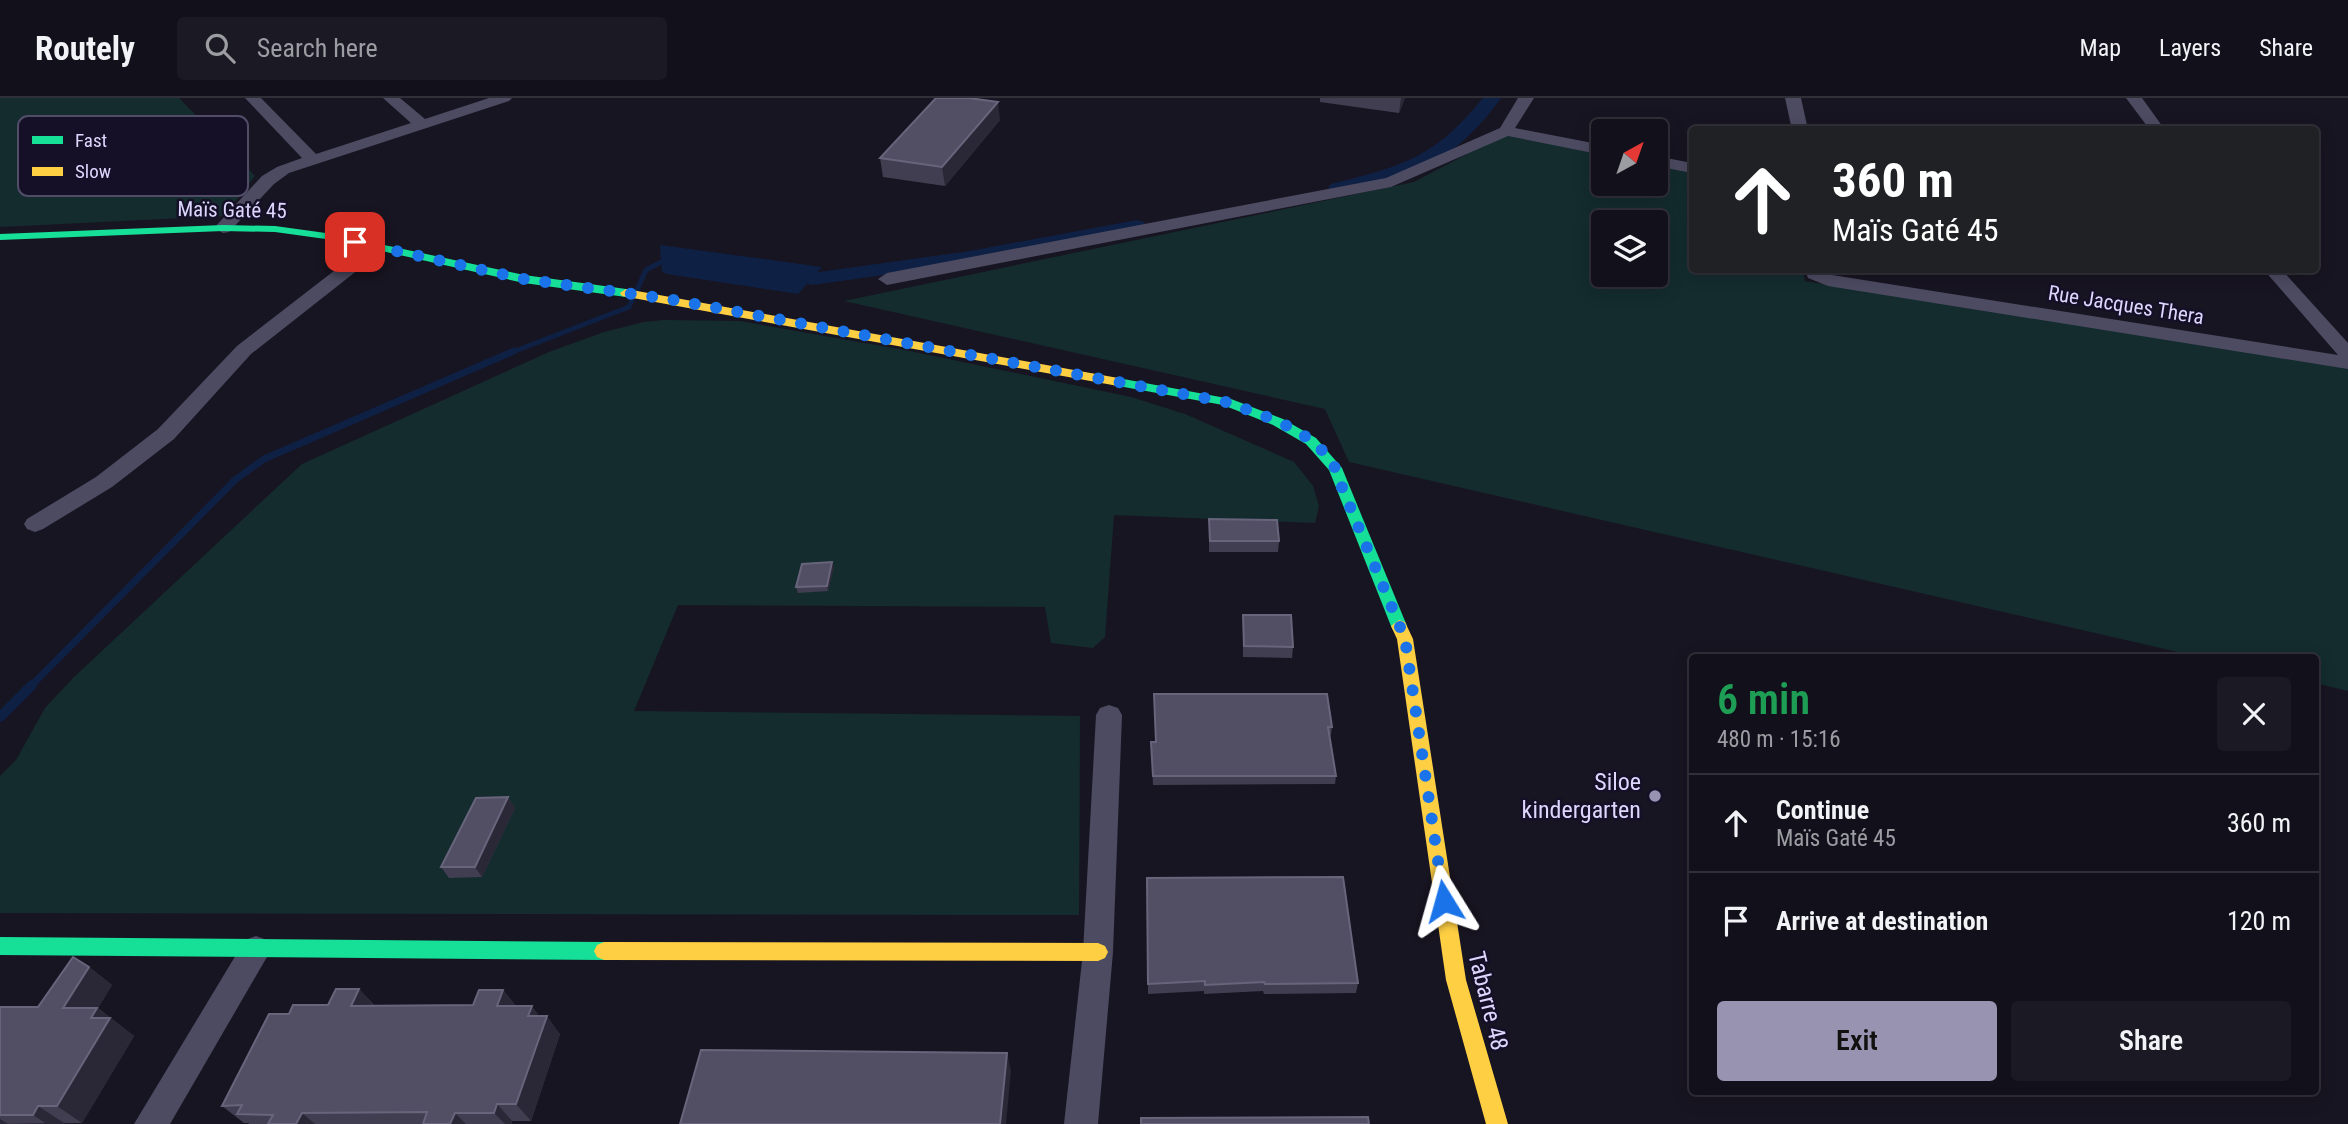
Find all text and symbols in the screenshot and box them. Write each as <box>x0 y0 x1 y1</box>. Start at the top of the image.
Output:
search box <box>177 17 667 80</box>
text: Routely <box>35 29 135 68</box>
icon: search <box>201 29 239 67</box>
text: Search here <box>257 33 378 63</box>
text: Map <box>2080 34 2121 62</box>
text: Layers <box>2159 34 2221 62</box>
text: Share <box>2259 34 2313 62</box>
legend <box>18 116 248 196</box>
north arrow <box>1591 119 1668 196</box>
map controls <box>1591 119 1668 287</box>
text: Fast <box>75 129 107 152</box>
text: 360 m <box>1832 152 1954 209</box>
icon: ahead <box>1717 154 1808 245</box>
text: Slow <box>75 160 111 183</box>
street label: Maïs Gaté 45 <box>177 197 287 223</box>
button: layers <box>1591 210 1668 287</box>
text: Maïs Gaté 45 <box>1832 211 1999 249</box>
pin <box>325 212 385 272</box>
icon: arrive <box>336 223 374 261</box>
street label: Rue Jacques Thera <box>2046 281 2206 329</box>
text: 6 min <box>1717 675 1810 724</box>
button: close <box>2217 677 2291 751</box>
text: 480 m · 15:16 <box>1717 726 1841 753</box>
place label: Siloe kindergarten <box>1522 768 1641 824</box>
marker: Siloe kindergarten <box>1647 788 1663 804</box>
text: Continue <box>1776 795 1869 825</box>
icon: ahead <box>1717 804 1755 842</box>
text: 360 m <box>2227 808 2291 838</box>
text: Maïs Gaté 45 <box>1776 825 1896 852</box>
position arrow <box>1407 864 1481 938</box>
icon: arrive <box>1717 902 1755 940</box>
text: Arrive at destination <box>1776 906 1988 936</box>
text: 120 m <box>2227 906 2291 936</box>
street label: Tabarre 48 <box>1462 949 1514 1053</box>
button: Exit <box>1717 1001 1997 1081</box>
button: Share <box>2011 1001 2291 1081</box>

